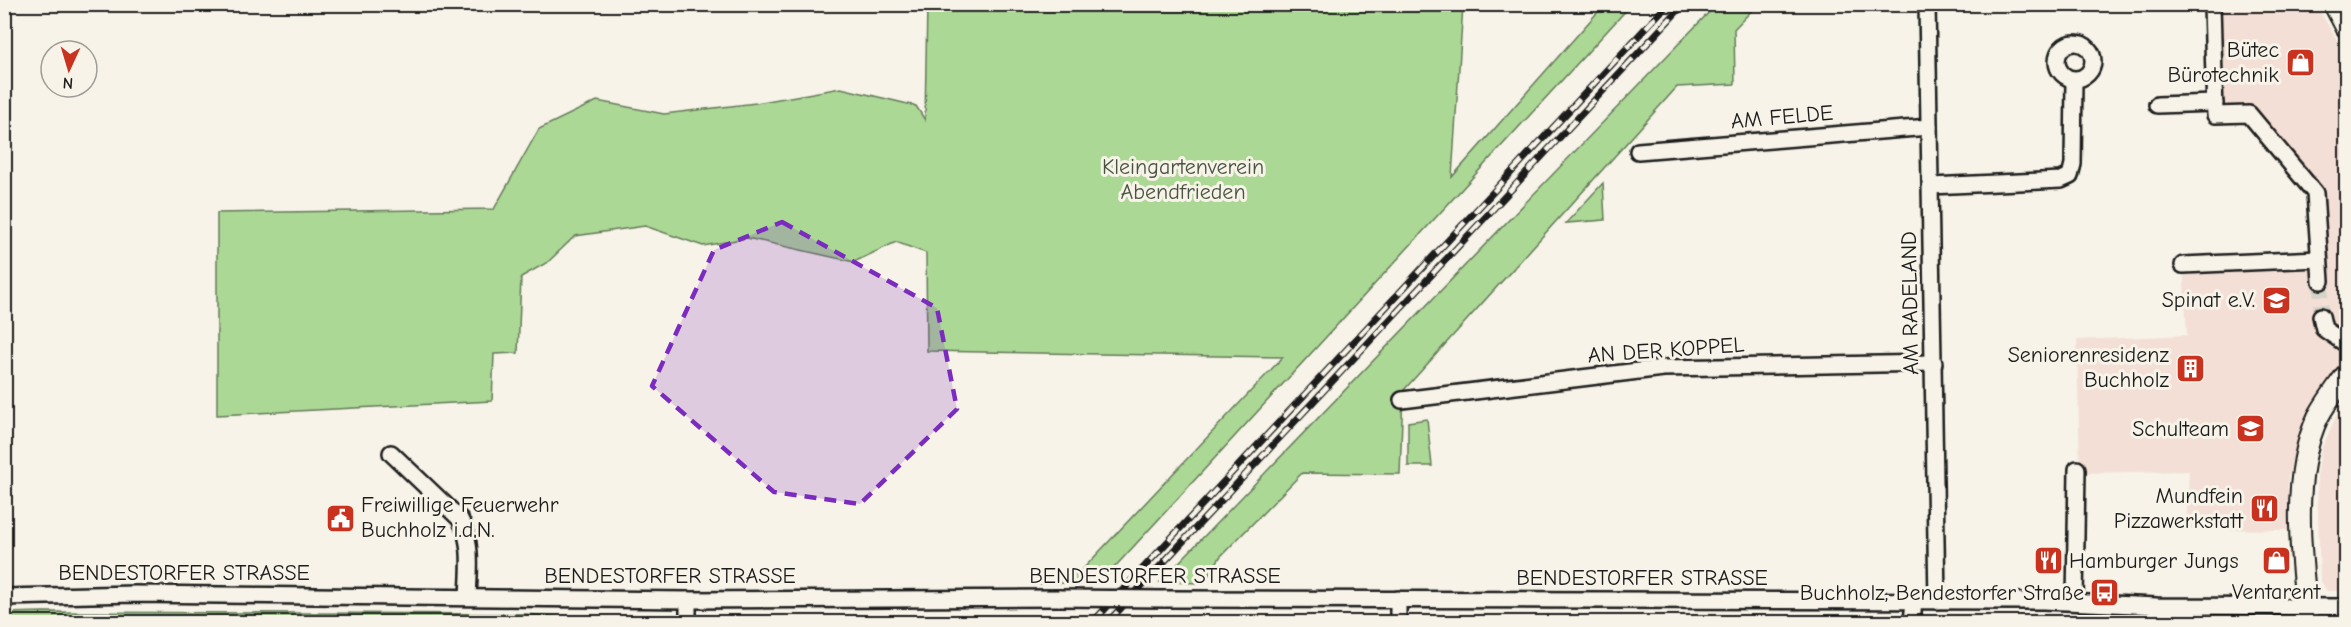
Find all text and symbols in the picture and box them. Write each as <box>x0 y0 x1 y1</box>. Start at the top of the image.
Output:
place label: Bütec Bürotechnik <box>2167 37 2279 88</box>
north arrow <box>39 39 99 99</box>
shop icon: Bütec Bürotechnik <box>2284 47 2316 79</box>
text: N <box>62 74 74 92</box>
street label: AM FELDE <box>1730 100 1834 134</box>
park label: Kleingartenverein Abendfrieden <box>1102 154 1264 205</box>
street label: AM RADELAND <box>1896 231 1924 375</box>
school or university icon: Spinat e.V. <box>2260 284 2292 316</box>
place label: Spinat e.V. <box>2162 287 2255 313</box>
street label: AN DER KOPPEL <box>1587 332 1745 368</box>
place label: Seniorenresidenz Buchholz <box>2008 342 2169 393</box>
building icon: Seniorenresidenz Buchholz <box>2174 352 2206 384</box>
school or university icon: Schulteam <box>2234 413 2266 445</box>
place label: Schulteam <box>2132 416 2229 442</box>
place label: Mundfein Pizzawerkstatt <box>2114 483 2244 534</box>
place label: Freiwillige Feuerwehr Buchholz i.d.N. <box>361 492 559 543</box>
restaurant icon: Mundfein Pizzawerkstatt <box>2248 493 2280 525</box>
public building icon: Freiwillige Feuerwehr Buchholz i.d.N. <box>324 502 356 534</box>
shop icon: Ventarent <box>2260 544 2292 576</box>
restaurant icon: Hamburger Jungs <box>2032 545 2064 577</box>
place label: Hamburger Jungs <box>2069 548 2239 574</box>
street label: BENDESTORFER STRASSE <box>58 560 310 586</box>
street label: BENDESTORFER STRASSE <box>544 563 796 589</box>
street label: BENDESTORFER STRASSE <box>1029 563 1281 589</box>
street label: BENDESTORFER STRASSE <box>1516 565 1768 591</box>
bus stop icon: Buchholz, Bendestorfer Straße <box>2089 577 2121 609</box>
place label: Ventarent <box>2232 579 2321 605</box>
place label: Buchholz, Bendestorfer Straße <box>1800 580 2084 606</box>

